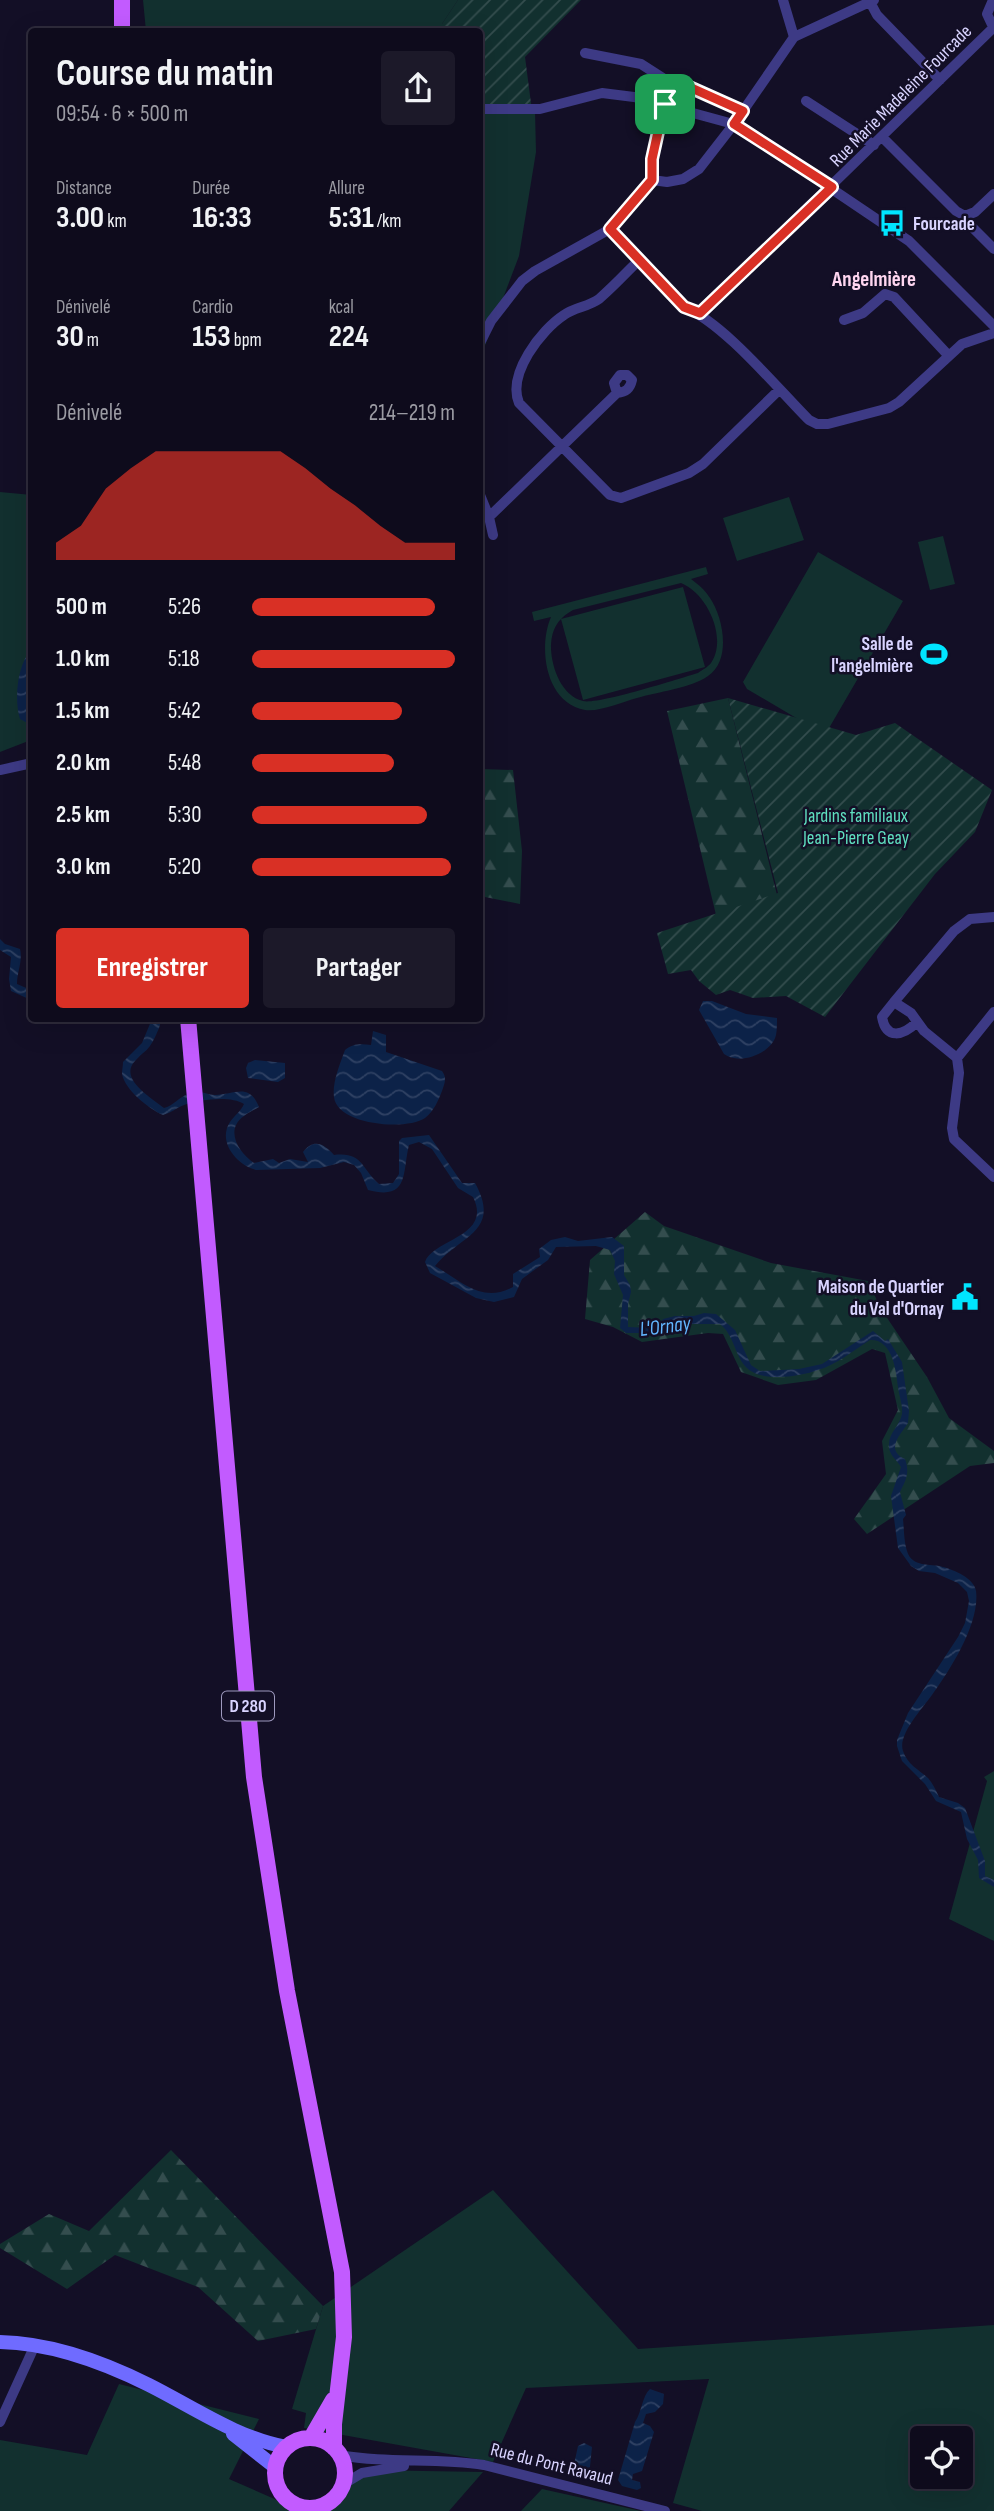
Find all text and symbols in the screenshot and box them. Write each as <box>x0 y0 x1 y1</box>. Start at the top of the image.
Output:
street label: Rue Marie Madeleine Fourcade <box>825 20 977 172</box>
text: Course du matin <box>56 51 274 96</box>
button: share <box>381 51 455 125</box>
pin <box>635 74 695 134</box>
icon: arrive <box>646 85 684 123</box>
text: 09:54 · 6 × 500 m <box>56 100 188 128</box>
text: Distance <box>56 177 112 200</box>
text: Durée <box>192 177 230 200</box>
text: Allure <box>329 177 365 200</box>
text: 3.00 <box>56 200 104 236</box>
text: 16:33 <box>192 200 252 236</box>
text: 5:31 <box>329 200 374 236</box>
bus stop icon: Fourcade <box>877 208 907 238</box>
text: km <box>104 210 127 233</box>
text: /km <box>374 210 401 233</box>
place label: Fourcade <box>913 213 975 236</box>
district label: Angelmière <box>831 267 916 292</box>
text: Dénivelé <box>56 296 111 319</box>
text: Cardio <box>192 296 233 319</box>
text: kcal <box>329 296 354 319</box>
text: 30 <box>56 319 84 355</box>
text: 153 <box>192 319 231 355</box>
text: 224 <box>329 319 369 355</box>
text: m <box>84 329 99 352</box>
text: bpm <box>231 329 262 352</box>
text: Dénivelé <box>56 399 122 427</box>
text: 214–219 m <box>369 399 455 427</box>
text: 500 m <box>56 593 107 621</box>
text: 5:26 <box>168 593 201 621</box>
place label: Salle de l'angelmière <box>831 633 913 678</box>
sports icon: Salle de l'angelmière <box>919 639 949 669</box>
text: 1.0 km <box>56 645 110 673</box>
text: 5:18 <box>168 645 200 673</box>
text: 1.5 km <box>56 697 109 725</box>
text: 5:42 <box>168 697 201 725</box>
text: 2.0 km <box>56 749 110 777</box>
text: 5:48 <box>168 749 201 777</box>
text: 2.5 km <box>56 801 110 829</box>
text: 5:30 <box>168 801 201 829</box>
park label: Jardins familiaux Jean-Pierre Geay <box>802 805 910 850</box>
text: 3.0 km <box>56 853 111 881</box>
text: 5:20 <box>168 853 201 881</box>
button: Enregistrer <box>56 928 249 1008</box>
button: Partager <box>263 928 455 1008</box>
place label: Maison de Quartier du Val d'Ornay <box>818 1276 944 1321</box>
public building icon: Maison de Quartier du Val d'Ornay <box>950 1282 980 1312</box>
water label: L'Ornay <box>638 1311 693 1342</box>
road number: D 280 <box>222 1692 274 1721</box>
map controls <box>910 2426 973 2489</box>
button: locate <box>910 2426 973 2489</box>
street label: Rue du Pont Ravaud <box>488 2438 615 2491</box>

